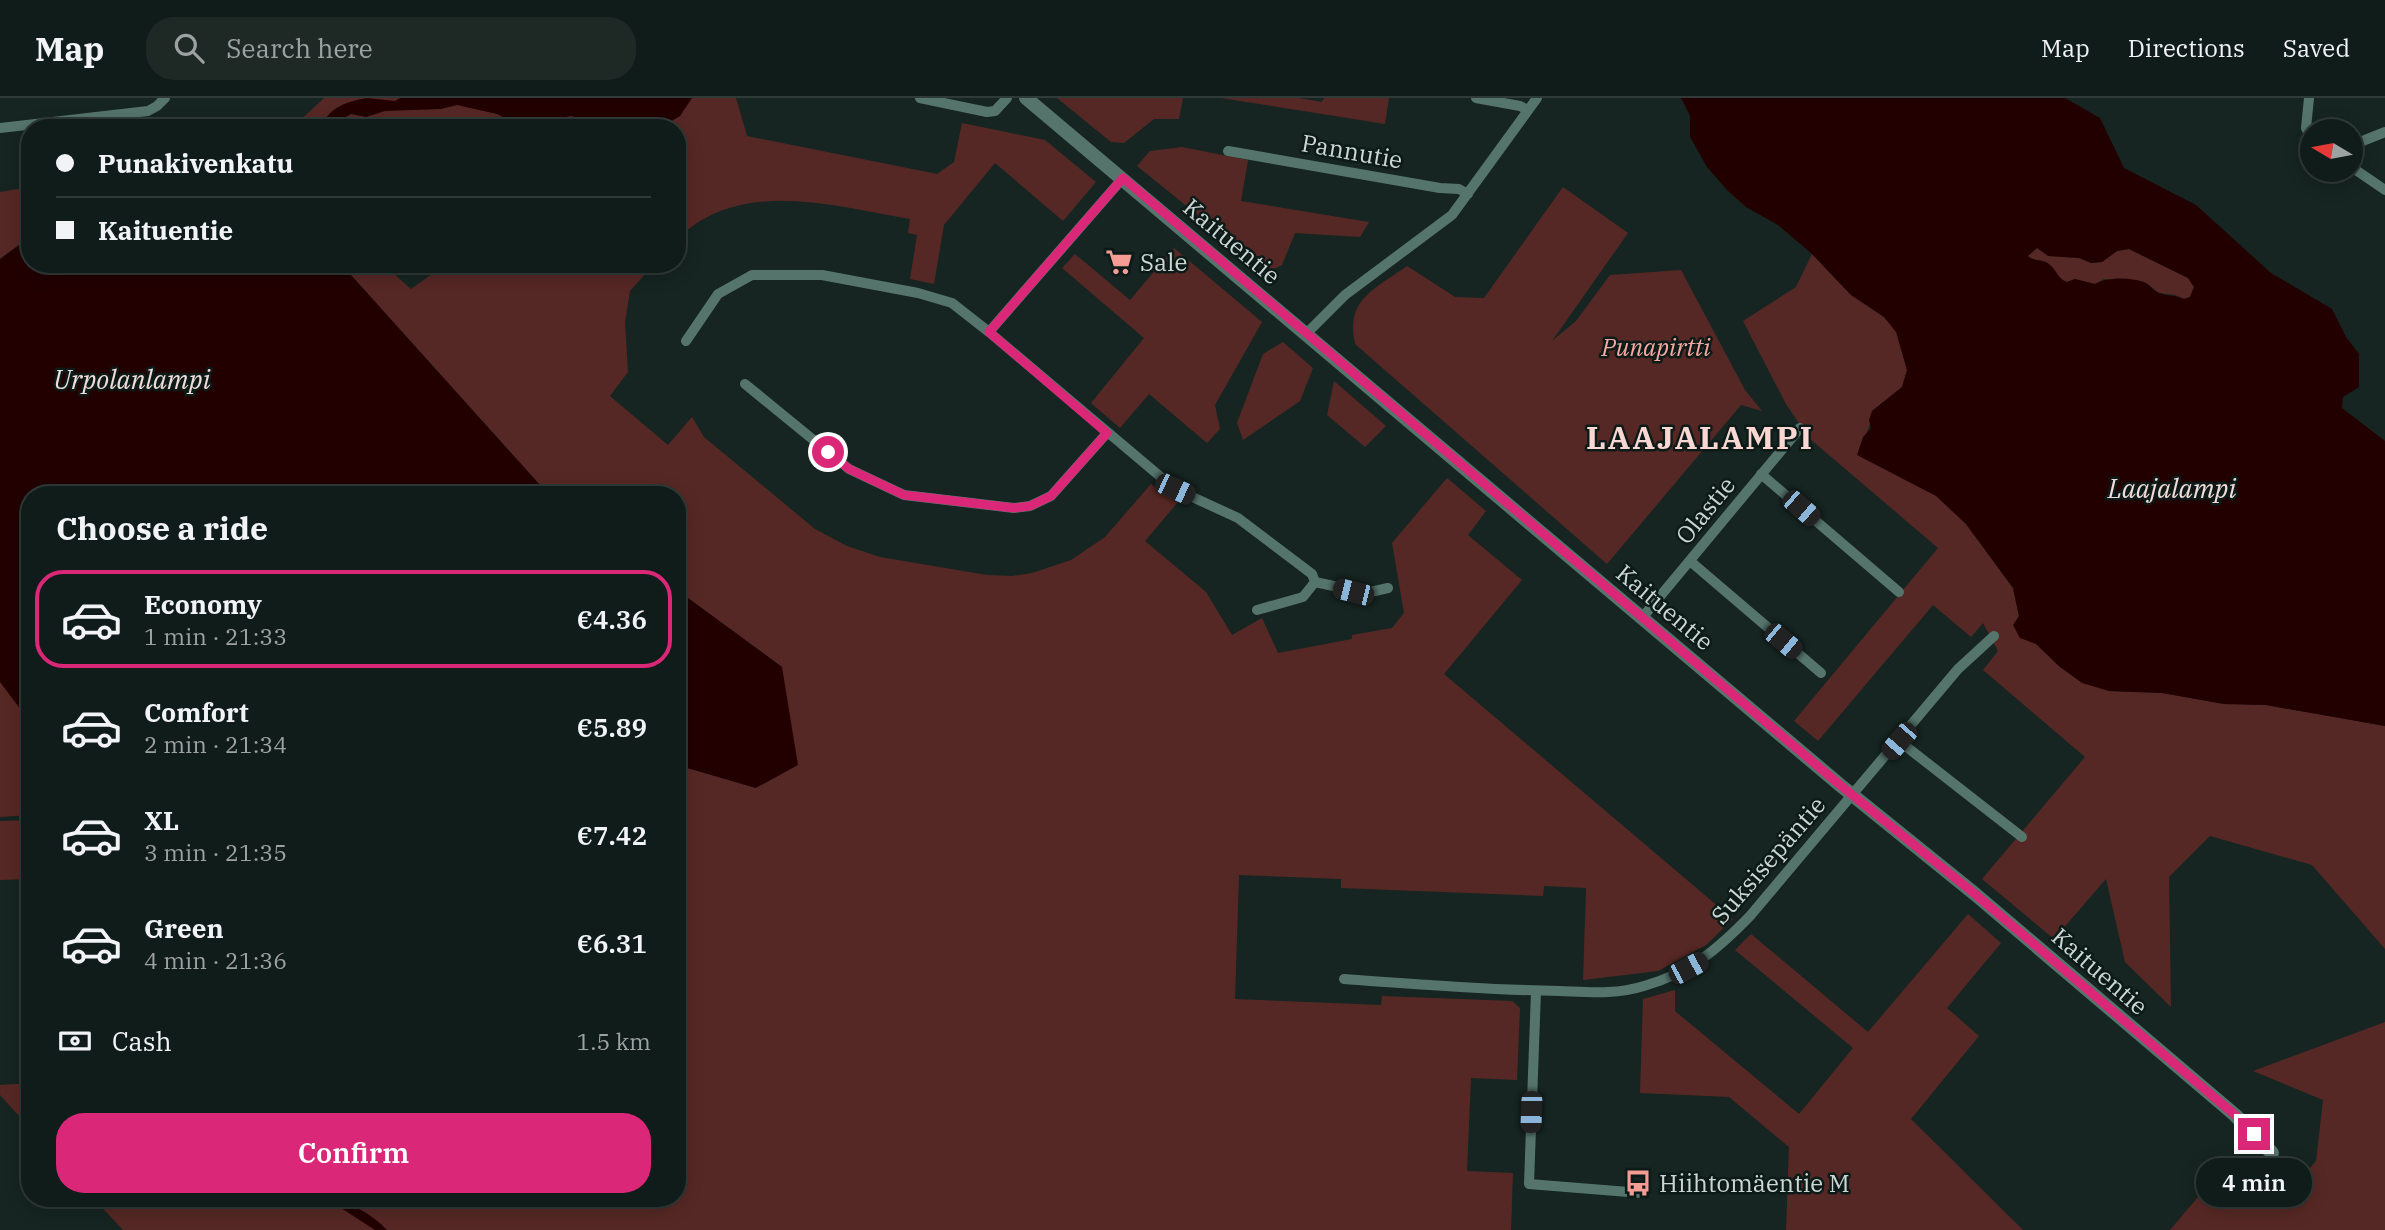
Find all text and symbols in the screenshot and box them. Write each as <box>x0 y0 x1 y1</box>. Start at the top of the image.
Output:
search box <box>146 17 636 80</box>
text: Map <box>35 27 104 70</box>
icon: search <box>170 29 208 67</box>
text: Search here <box>226 31 373 65</box>
text: Map <box>2041 32 2090 64</box>
text: Directions <box>2128 32 2245 64</box>
text: Saved <box>2283 32 2350 64</box>
north arrow <box>2300 119 2362 182</box>
map controls <box>2300 119 2363 182</box>
street label: Pannutie <box>1299 126 1405 176</box>
text: Punakivenkatu <box>98 146 293 180</box>
street label: Kaituentie <box>1177 191 1287 291</box>
text: Kaituentie <box>98 213 233 247</box>
place label: Sale <box>1140 246 1187 278</box>
supermarket icon: Sale <box>1104 247 1134 277</box>
park label: Punapirtti <box>1601 331 1711 363</box>
water label: Urpolanlampi <box>54 362 211 396</box>
district label: LAAJALAMPI <box>1586 416 1814 458</box>
route start <box>812 436 844 468</box>
street label: Olastie <box>1668 470 1742 550</box>
car <box>1152 471 1199 507</box>
water label: Laajalampi <box>2107 471 2236 505</box>
car <box>1779 486 1824 530</box>
text: Choose a ride <box>56 507 268 549</box>
street label: Kaituentie <box>1610 557 1720 657</box>
car <box>1331 577 1376 607</box>
text: Economy <box>144 587 262 621</box>
icon: car <box>60 588 123 651</box>
text: €4.36 <box>577 602 647 636</box>
car <box>1761 619 1806 663</box>
text: 1 min · 21:33 <box>144 621 287 651</box>
text: Comfort <box>144 695 249 729</box>
icon: car <box>60 696 123 759</box>
text: €5.89 <box>577 710 647 744</box>
car <box>1878 718 1921 764</box>
text: 2 min · 21:34 <box>144 729 287 759</box>
street label: Suksisepäntie <box>1704 789 1832 931</box>
text: XL <box>144 803 179 837</box>
icon: car <box>60 804 123 867</box>
text: €7.42 <box>577 818 647 852</box>
text: 3 min · 21:35 <box>144 837 287 867</box>
text: Green <box>144 911 224 945</box>
icon: car <box>60 912 123 975</box>
street label: Kaituentie <box>2045 920 2155 1022</box>
text: €6.31 <box>577 926 647 960</box>
text: 4 min · 21:36 <box>144 945 287 975</box>
car <box>1665 949 1712 987</box>
icon: cash <box>56 1022 94 1060</box>
text: Cash <box>112 1024 172 1058</box>
text: 1.5 km <box>577 1026 651 1056</box>
car <box>1520 1091 1543 1133</box>
button: Confirm <box>56 1113 651 1193</box>
route end <box>2238 1118 2270 1150</box>
callout: 4 min <box>2196 1158 2312 1208</box>
place label: Hiihtomäentie M <box>1659 1167 1850 1199</box>
text: 4 min <box>2222 1167 2286 1197</box>
bus stop icon: Hiihtomäentie M <box>1623 1168 1653 1198</box>

